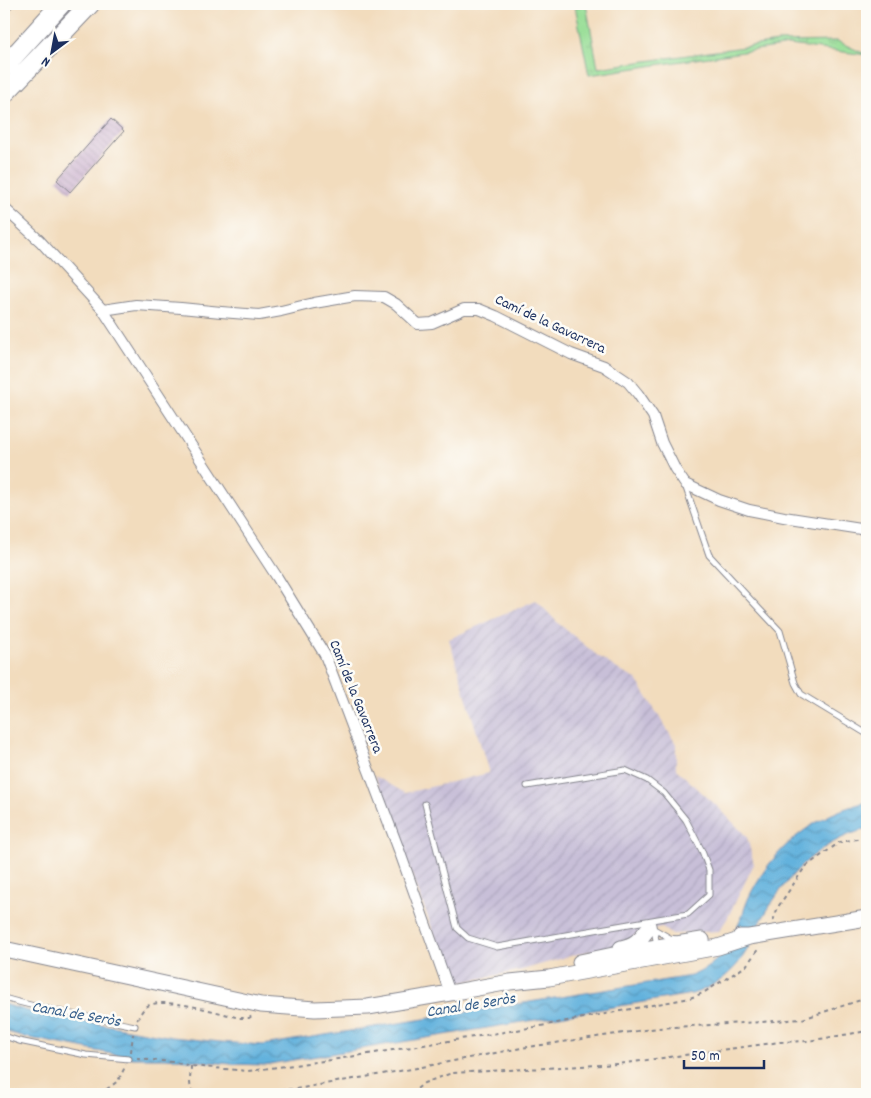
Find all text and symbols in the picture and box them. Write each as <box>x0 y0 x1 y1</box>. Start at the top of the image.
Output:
north arrow <box>28 28 78 78</box>
text: N <box>38 51 54 72</box>
street label: Camí de la Gavarrera <box>491 290 610 361</box>
street label: Camí de la Gavarrera <box>322 637 388 758</box>
water label: Canal de Seròs <box>425 987 518 1024</box>
water label: Canal de Seròs <box>30 996 123 1034</box>
scale bar <box>684 1038 764 1070</box>
text: 50 m <box>691 1046 720 1068</box>

